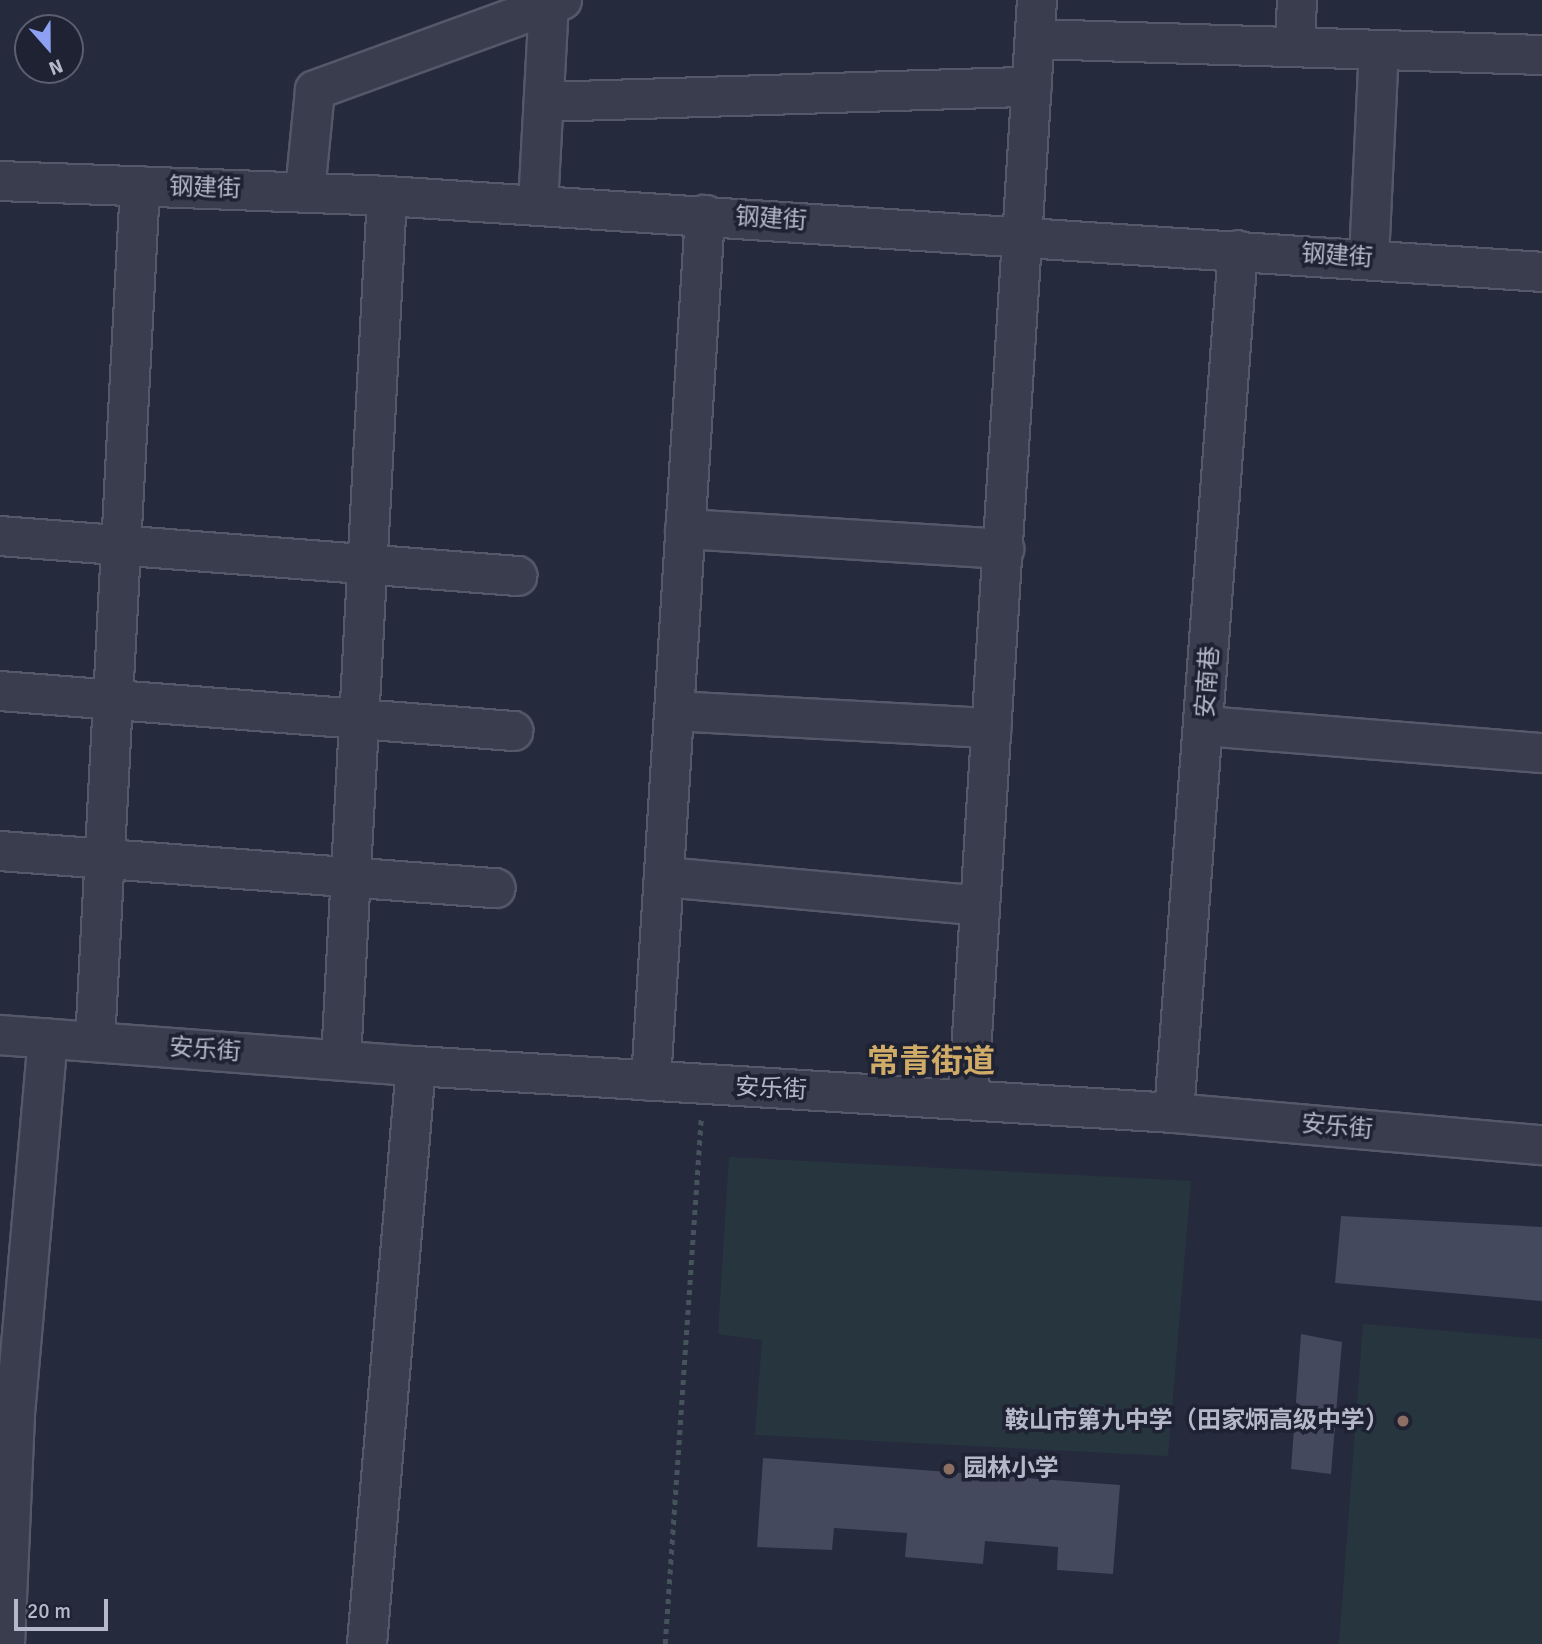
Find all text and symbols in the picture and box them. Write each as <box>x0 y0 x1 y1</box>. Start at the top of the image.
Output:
north arrow <box>14 14 84 84</box>
text: N <box>45 53 66 80</box>
street label: 钢建街 <box>169 172 241 204</box>
street label: 钢建街 <box>734 202 808 236</box>
street label: 钢建街 <box>1300 239 1374 273</box>
street label: 安南巷 <box>1191 645 1225 719</box>
street label: 安乐街 <box>168 1033 242 1067</box>
district label: 常青街道 <box>867 1043 995 1081</box>
street label: 安乐街 <box>734 1073 808 1105</box>
street label: 安乐街 <box>1300 1110 1374 1144</box>
place label: 鞍山市第九中学（田家炳高级中学） <box>1005 1407 1389 1435</box>
marker: 鞍山市第九中学（田家炳高级中学） <box>1395 1413 1411 1429</box>
place label: 园林小学 <box>963 1455 1059 1483</box>
marker: 园林小学 <box>941 1461 957 1477</box>
scale bar <box>18 1584 112 1628</box>
text: 20 m <box>27 1598 71 1624</box>

